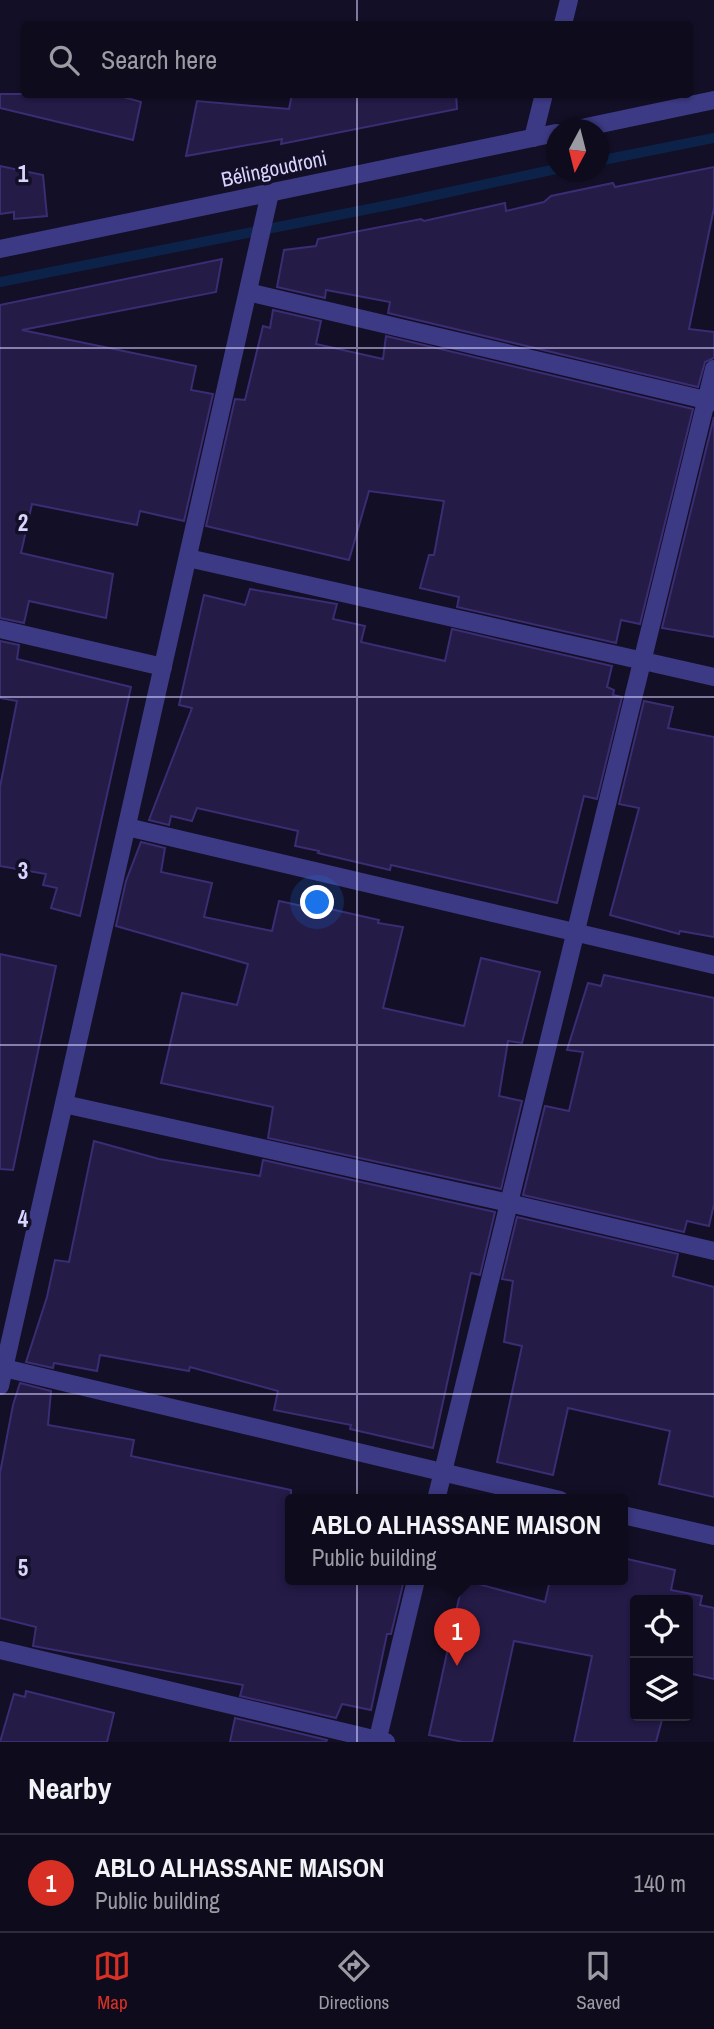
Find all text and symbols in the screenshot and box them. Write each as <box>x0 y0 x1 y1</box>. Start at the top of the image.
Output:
search box <box>21 21 693 98</box>
icon: search <box>45 41 83 79</box>
text: Search here <box>101 42 217 77</box>
north arrow <box>546 119 609 182</box>
street label: Bélingoudroni <box>218 143 329 194</box>
text: 1 <box>18 158 29 189</box>
text: 2 <box>18 507 28 538</box>
text: 3 <box>18 855 28 886</box>
your location <box>300 885 334 919</box>
text: 4 <box>18 1203 29 1234</box>
popup <box>285 1494 628 1585</box>
text: ABLO ALHASSANE MAISON <box>312 1507 601 1542</box>
text: Public building <box>312 1542 437 1573</box>
text: 5 <box>18 1552 28 1583</box>
map controls <box>630 1595 693 1721</box>
button: locate <box>630 1595 693 1658</box>
pin: 1 <box>434 1608 480 1666</box>
button: layers <box>630 1658 693 1721</box>
text: Nearby <box>28 1768 111 1808</box>
text: ABLO ALHASSANE MAISON <box>95 1850 384 1885</box>
text: 1 <box>46 1868 56 1899</box>
text: 140 m <box>634 1868 686 1899</box>
text: Public building <box>95 1885 220 1916</box>
tab: Map <box>93 1947 131 2015</box>
tab: Directions <box>318 1947 389 2015</box>
tab: Saved <box>576 1947 621 2015</box>

